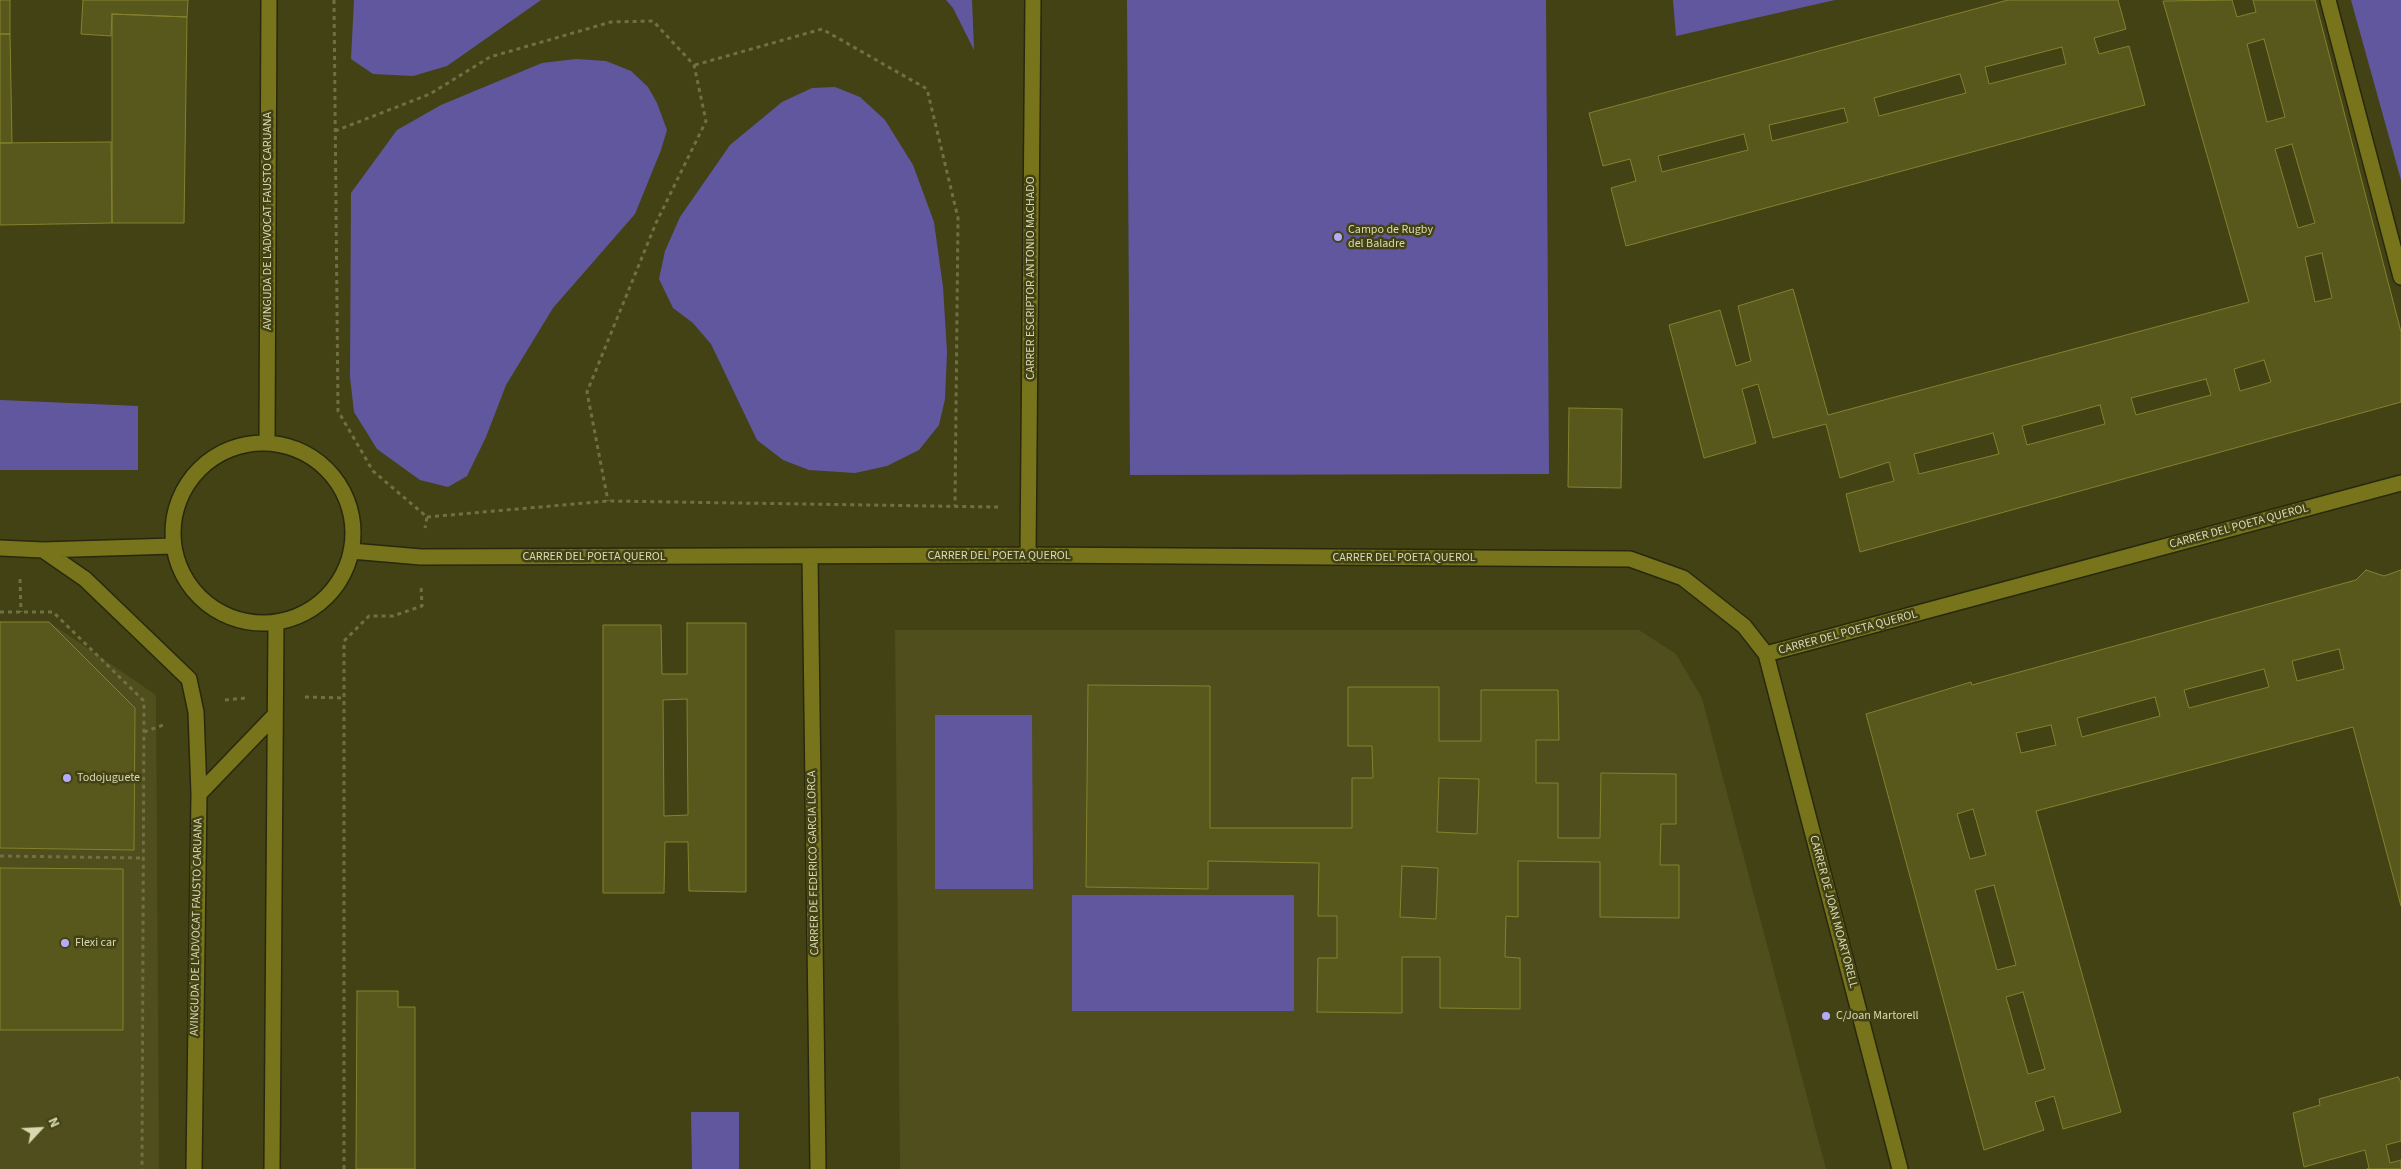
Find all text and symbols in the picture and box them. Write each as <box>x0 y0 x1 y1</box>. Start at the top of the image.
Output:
street label: AVINGUDA DE L'ADVOCAT FAUSTO CARUANA <box>261 112 275 330</box>
street label: CARRER ESCRIPTOR ANTONIO MACHADO <box>1024 176 1038 380</box>
place label: Campo de Rugby del Baladre <box>1348 223 1433 251</box>
marker: Campo de Rugby del Baladre <box>1332 231 1344 243</box>
street label: CARRER DEL POETA QUEROL <box>2168 502 2310 552</box>
street label: CARRER DEL POETA QUEROL <box>927 549 1071 563</box>
street label: CARRER DEL POETA QUEROL <box>522 550 666 564</box>
street label: CARRER DEL POETA QUEROL <box>1332 551 1476 565</box>
street label: CARRER DEL POETA QUEROL <box>1777 608 1919 658</box>
street label: CARRER DE FEDERICO GARCIA LORCA <box>805 770 823 956</box>
place label: Todojuguete <box>77 771 140 785</box>
marker: Todojuguete <box>61 772 73 784</box>
street label: AVINGUDA DE L'ADVOCAT FAUSTO CARUANA <box>188 818 206 1036</box>
street label: CARRER DE JOAN MOARTORELL <box>1806 834 1860 990</box>
place label: Flexi car <box>75 936 116 950</box>
marker: Flexi car <box>59 937 71 949</box>
place label: C/Joan Martorell <box>1836 1009 1919 1023</box>
marker: C/Joan Martorell <box>1820 1010 1832 1022</box>
north arrow <box>15 1104 65 1154</box>
text: N <box>43 1114 65 1131</box>

